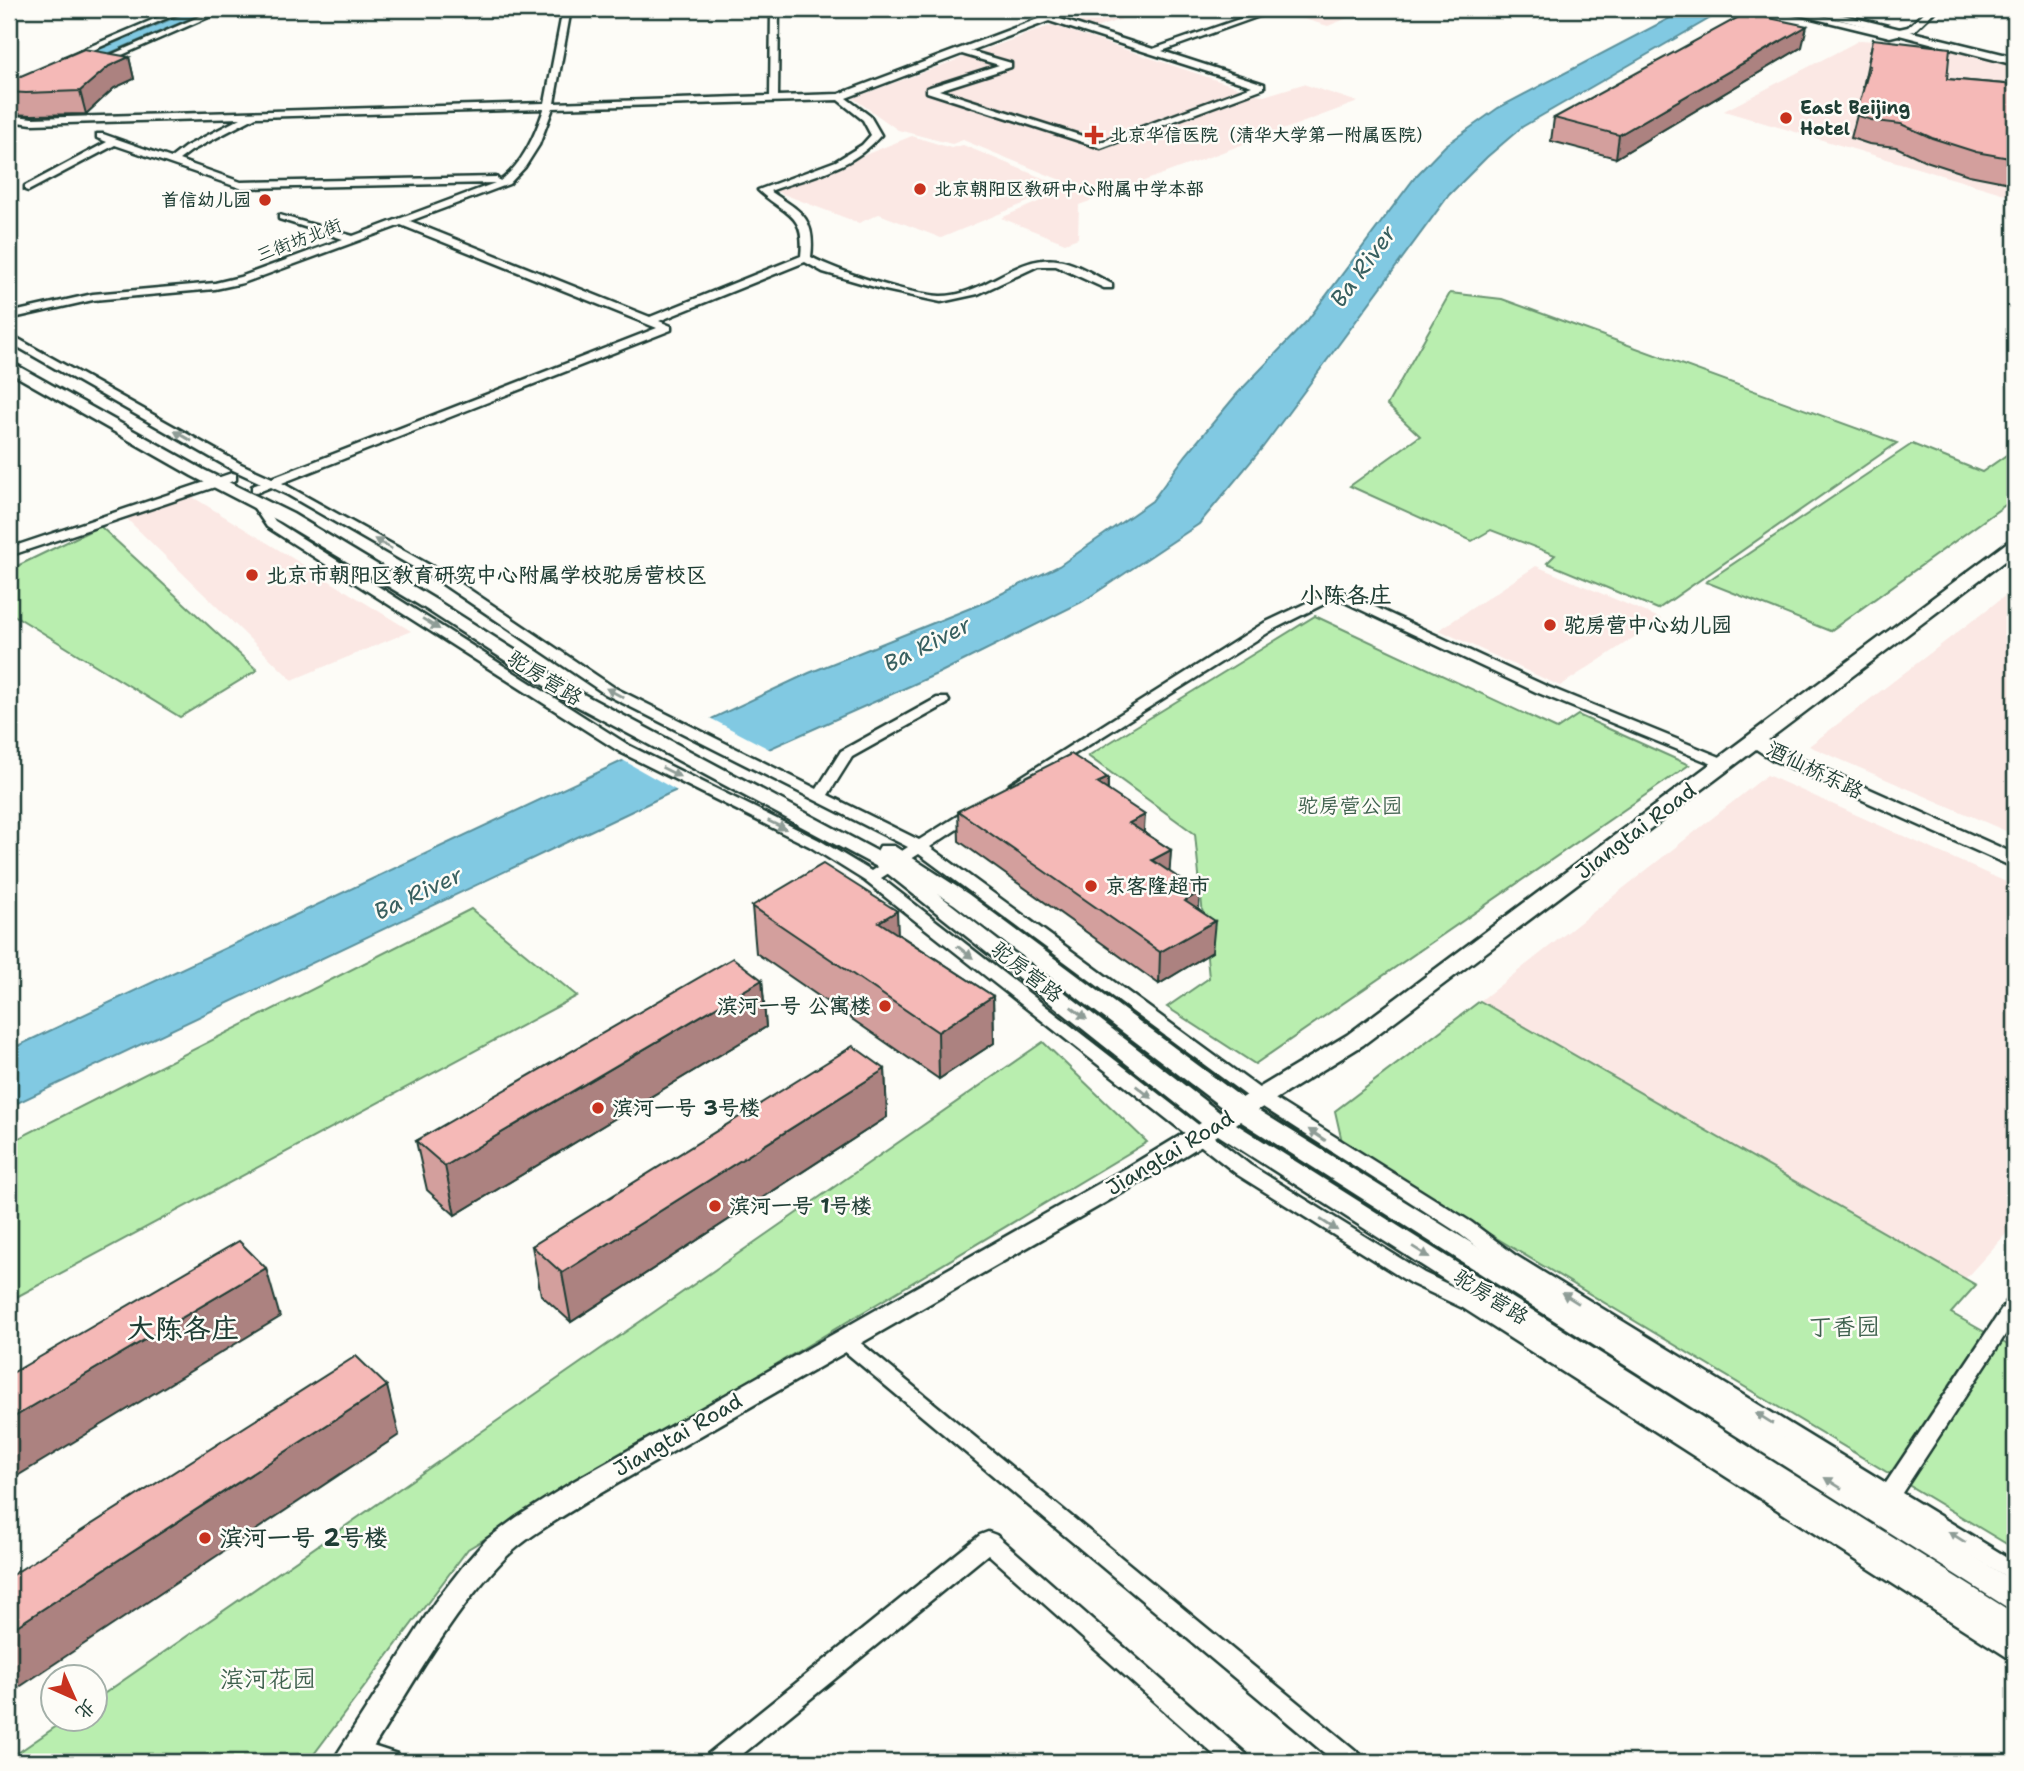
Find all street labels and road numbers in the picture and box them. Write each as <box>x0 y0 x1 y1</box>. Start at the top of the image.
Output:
street label: 三街坊北街 <box>253 213 345 267</box>
street label: 驼房营路 <box>502 644 588 712</box>
street label: 酒仙桥东路 <box>1762 734 1868 806</box>
street label: Jiangtai Road <box>1570 776 1702 886</box>
street label: 驼房营路 <box>985 935 1069 1009</box>
street label: Jiangtai Road <box>1101 1104 1239 1202</box>
street label: 驼房营路 <box>1448 1263 1534 1331</box>
street label: Jiangtai Road <box>609 1387 747 1483</box>

